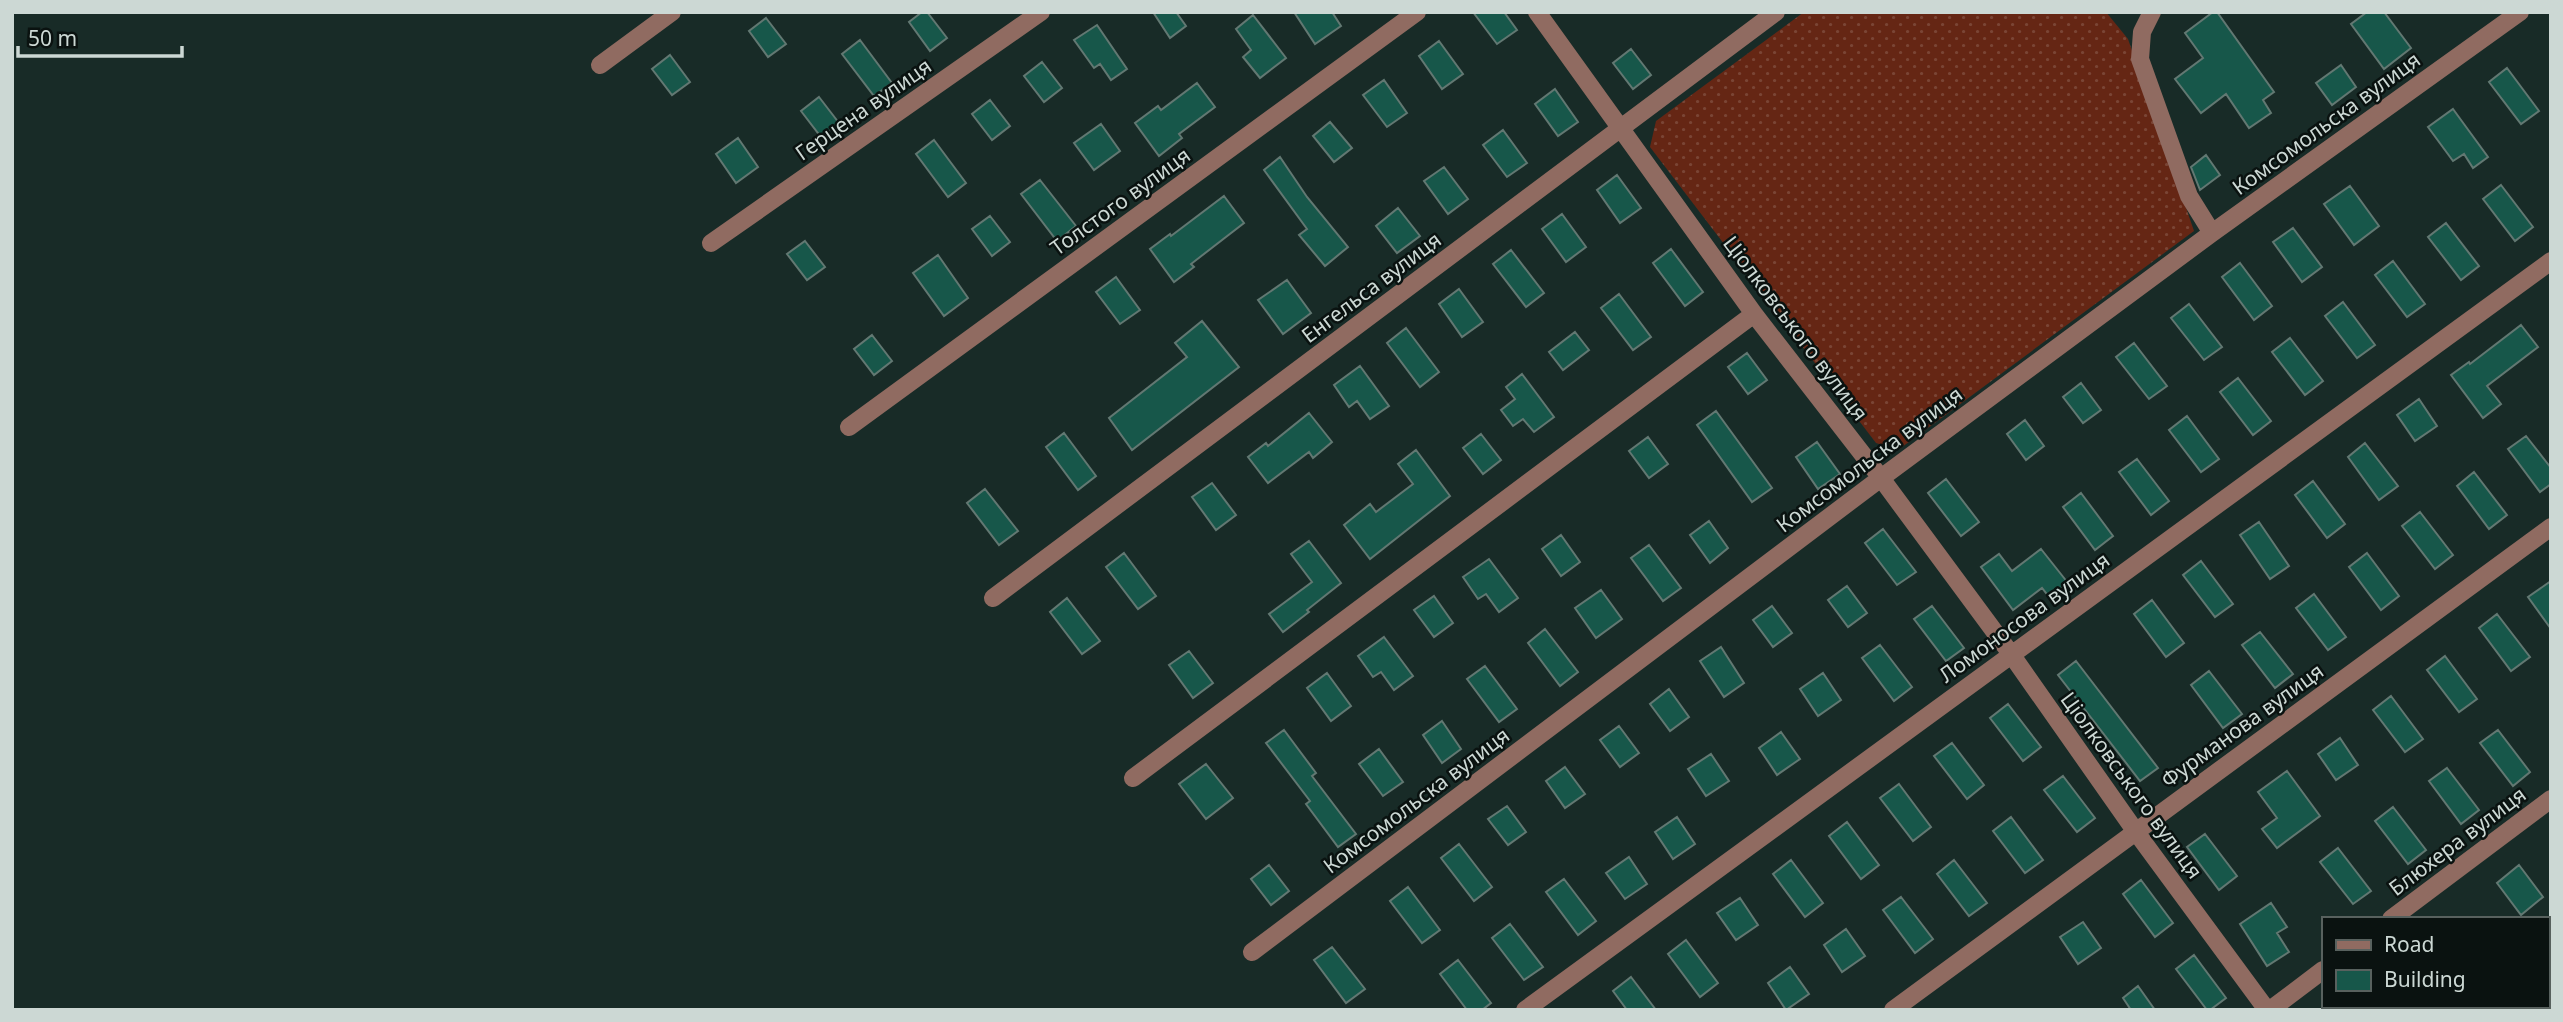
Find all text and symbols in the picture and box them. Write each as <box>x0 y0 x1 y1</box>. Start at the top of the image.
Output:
scale bar <box>18 14 182 58</box>
text: 50 m <box>28 24 77 52</box>
street label: Комсомольска вулиця <box>2226 45 2426 201</box>
street label: Герцена вулиця <box>789 52 937 166</box>
street label: Толстого вулиця <box>1044 141 1196 261</box>
street label: Енгельса вулиця <box>1295 225 1447 349</box>
street label: Ціолковського вулиця <box>1717 230 1875 426</box>
street label: Комсомольска вулиця <box>1770 380 1968 538</box>
street label: Ломоносова вулиця <box>1933 546 2115 688</box>
street label: Фурманова вулиця <box>2155 657 2329 793</box>
street label: Ціолковського вулиця <box>2055 686 2209 884</box>
street label: Комсомольска вулиця <box>1317 721 1515 879</box>
street label: Блюхера вулиця <box>2383 780 2531 902</box>
legend <box>2322 917 2549 1008</box>
text: Road <box>2384 930 2434 958</box>
text: Building <box>2384 965 2466 993</box>

